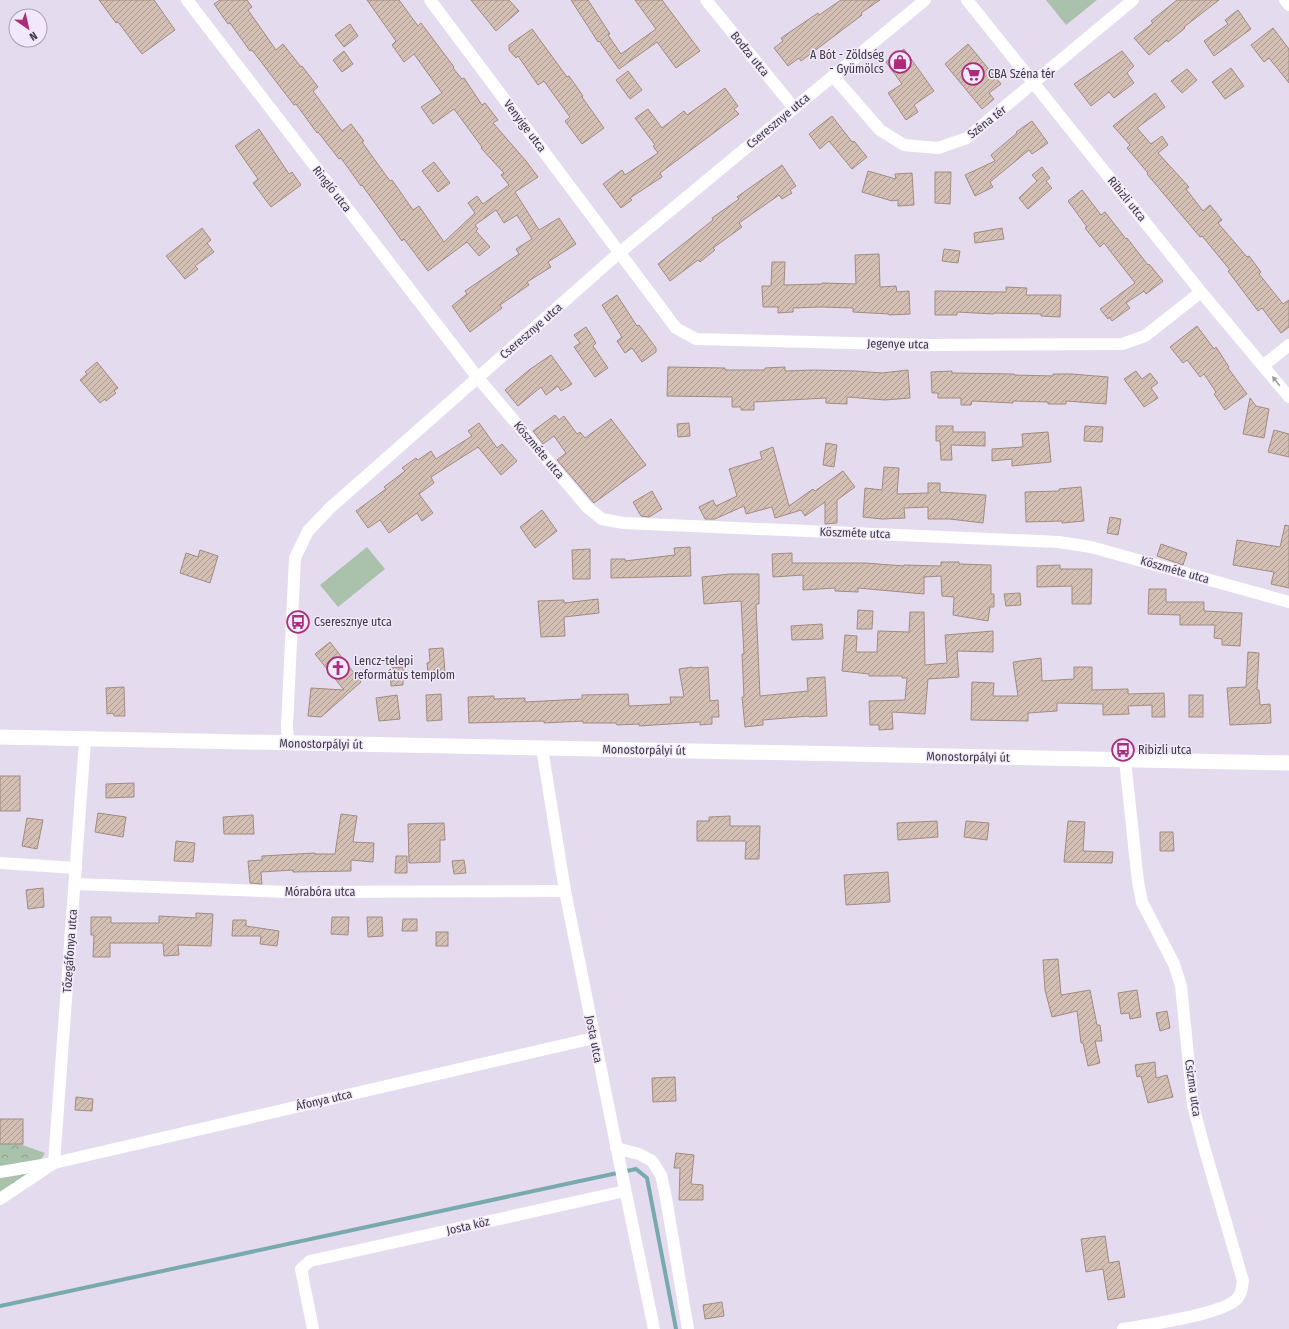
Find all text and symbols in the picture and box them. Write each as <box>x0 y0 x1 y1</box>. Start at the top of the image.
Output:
north arrow <box>8 8 48 48</box>
text: N <box>27 29 40 43</box>
street label: Bodza utca <box>728 29 772 79</box>
place label: A Bót - Zöldség - Gyümölcs <box>810 48 884 76</box>
shop icon: A Bót - Zöldség - Gyümölcs <box>887 49 913 75</box>
supermarket icon: CBA Széna tér <box>960 61 986 87</box>
place label: CBA Széna tér <box>988 67 1056 81</box>
street label: Cseresznye utca <box>744 91 812 151</box>
street label: Venyige utca <box>501 97 549 155</box>
street label: Széna tér <box>965 102 1010 141</box>
street label: Ringló utca <box>310 163 354 215</box>
street label: Ribizli utca <box>1105 174 1149 224</box>
street label: Cseresznye utca <box>497 300 565 362</box>
street label: Jegenye utca <box>867 336 929 352</box>
one-way arrow <box>1272 376 1281 387</box>
street label: Köszméte utca <box>511 418 567 482</box>
street label: Köszméte utca <box>819 525 891 541</box>
street label: Köszméte utca <box>1139 553 1211 587</box>
bus stop icon: Cseresznye utca <box>285 609 311 635</box>
place label: Cseresznye utca <box>314 615 392 629</box>
place label: Lencz-telepi református templom <box>354 654 455 682</box>
church icon: Lencz-telepi református templom <box>325 655 351 681</box>
street label: Monostorpályi út <box>279 736 363 752</box>
bus stop icon: Ribizli utca <box>1110 737 1136 763</box>
street label: Monostorpályi út <box>602 742 686 758</box>
place label: Ribizli utca <box>1138 743 1192 757</box>
street label: Monostorpályi út <box>926 749 1010 765</box>
street label: Mórabóra utca <box>285 885 355 899</box>
street label: Tőzegáfonya utca <box>60 909 80 993</box>
street label: Josta utca <box>583 1014 605 1064</box>
street label: Csizma utca <box>1182 1058 1204 1118</box>
street label: Áfonya utca <box>294 1086 354 1113</box>
street label: Josta köz <box>445 1214 491 1238</box>

